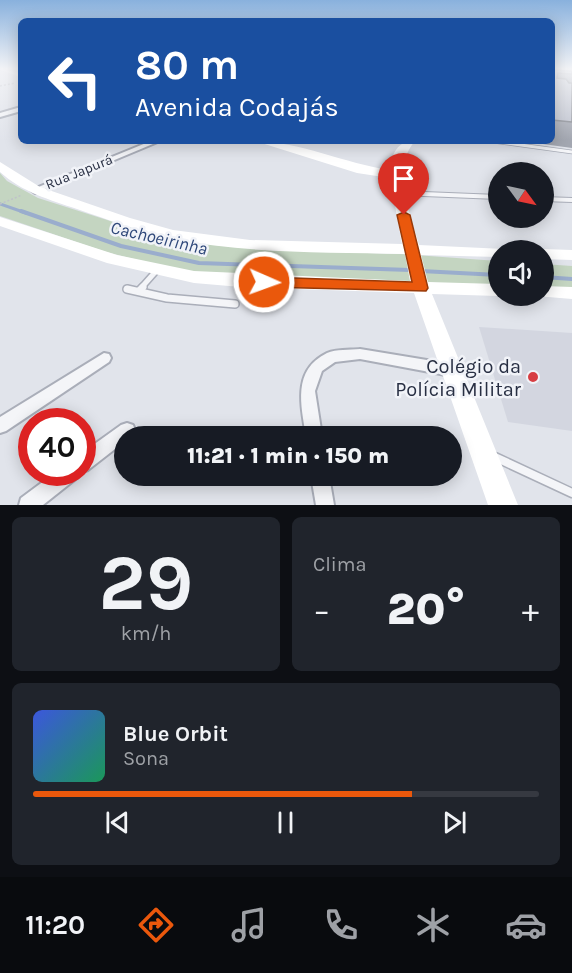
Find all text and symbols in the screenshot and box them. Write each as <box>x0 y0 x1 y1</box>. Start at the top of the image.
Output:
text: 80 m <box>135 40 239 90</box>
icon: left <box>36 42 114 120</box>
text: Avenida Codajás <box>135 91 339 123</box>
street label: Rua Japurá <box>43 151 115 193</box>
pin <box>378 153 429 215</box>
icon: arrive <box>387 162 420 195</box>
north arrow <box>488 162 554 228</box>
map controls <box>488 162 554 306</box>
water label: Cachoeirinha <box>108 216 210 260</box>
button: sound <box>488 240 554 306</box>
position arrow <box>232 250 296 314</box>
place label: Colégio da Polícia Militar <box>395 355 522 401</box>
marker: Colégio da Polícia Militar <box>526 370 540 384</box>
speed limit sign: 40 <box>18 408 96 486</box>
text: 11:21 · 1 min · 150 m <box>187 443 389 469</box>
text: 29 <box>99 537 193 629</box>
text: Clima <box>313 553 367 576</box>
text: 20° <box>387 583 465 635</box>
text: − <box>313 591 330 629</box>
text: + <box>522 591 539 629</box>
text: km/h <box>121 622 171 645</box>
text: Blue Orbit <box>123 721 228 747</box>
text: Sona <box>123 747 169 770</box>
icon: previous <box>101 806 134 839</box>
icon: pause <box>269 806 302 839</box>
icon: next <box>438 806 471 839</box>
icon: directions <box>135 904 177 946</box>
icon: music <box>228 904 270 946</box>
icon: phone <box>320 904 362 946</box>
icon: climate <box>412 904 454 946</box>
icon: car <box>505 904 547 946</box>
text: 11:20 <box>25 909 85 941</box>

